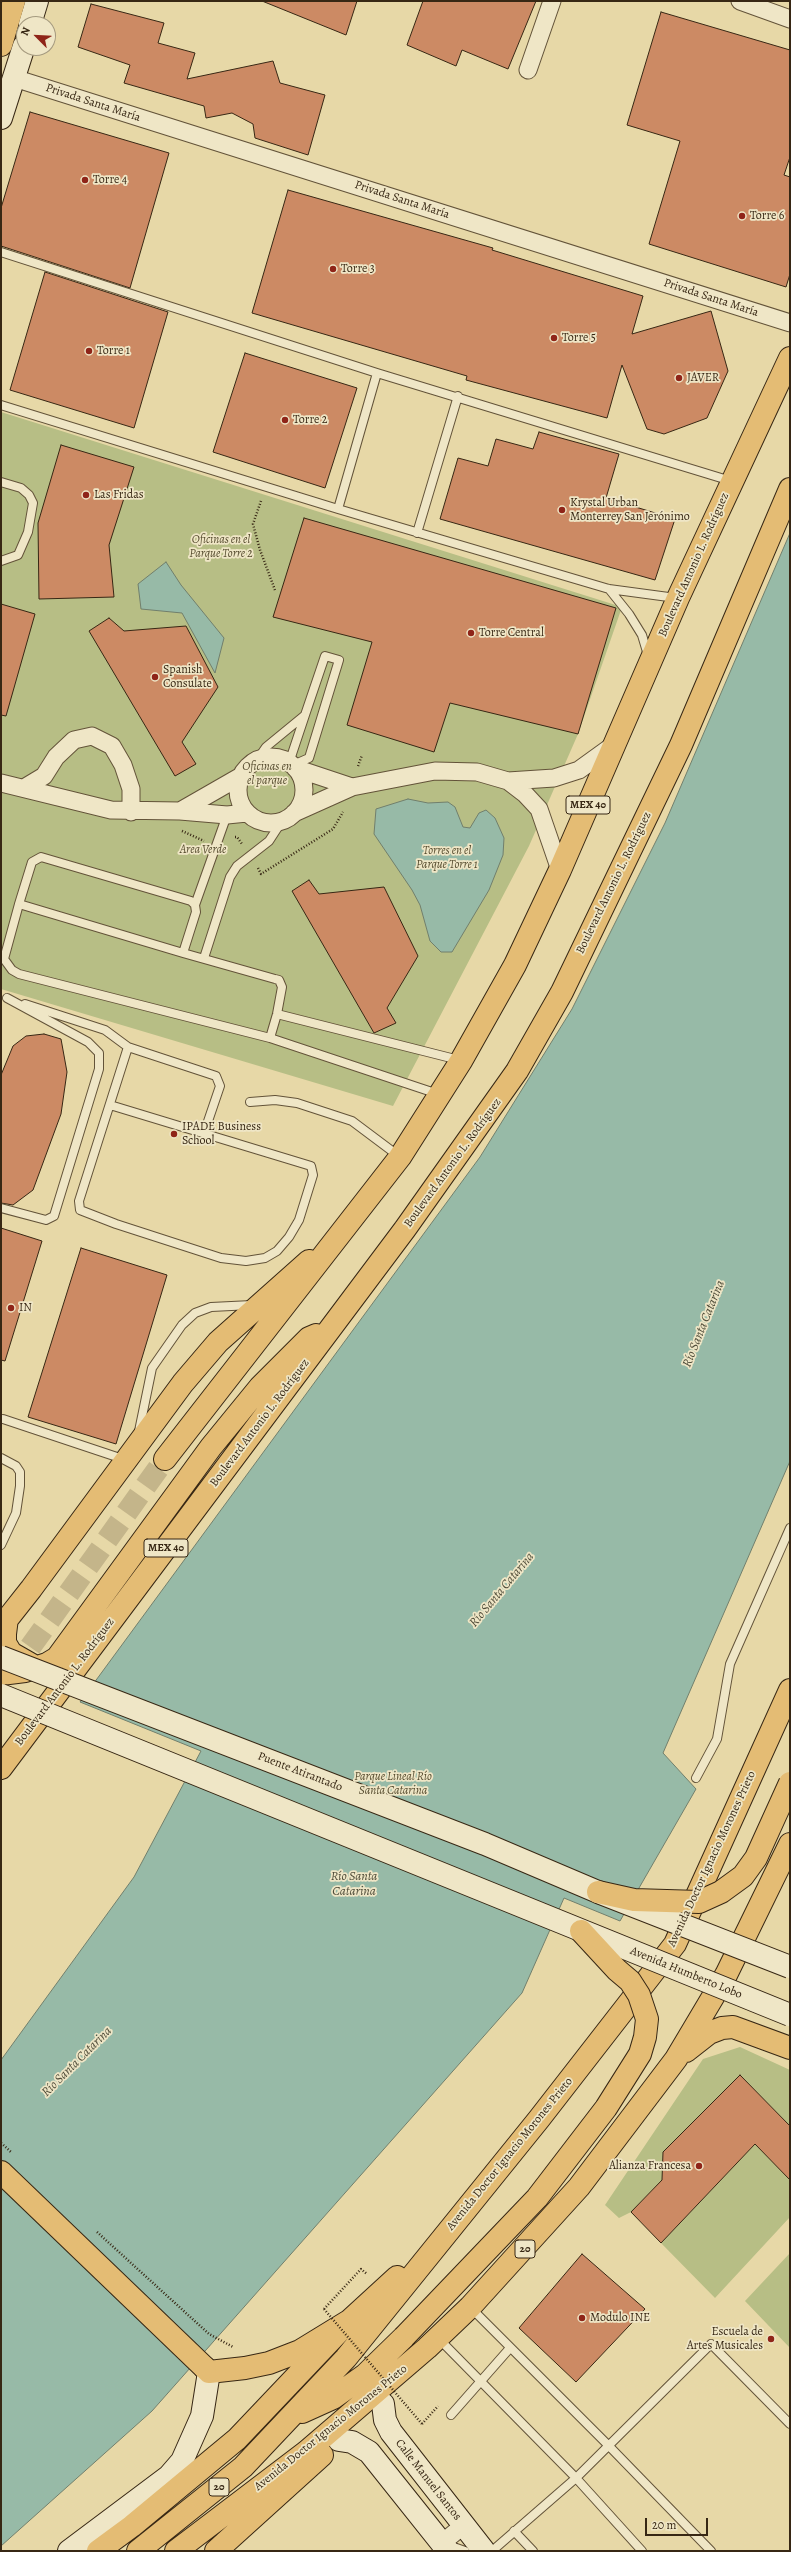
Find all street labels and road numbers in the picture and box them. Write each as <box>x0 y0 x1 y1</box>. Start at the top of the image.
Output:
street label: Privada Santa María <box>44 81 142 125</box>
street label: Privada Santa María <box>353 178 451 222</box>
street label: Privada Santa María <box>662 276 760 320</box>
street label: Boulevard Antonio L. Rodríguez <box>656 491 732 639</box>
road number: MEX 40 <box>566 796 610 814</box>
street label: Boulevard Antonio L. Rodríguez <box>573 810 655 956</box>
street label: Boulevard Antonio L. Rodríguez <box>401 1096 505 1230</box>
street label: Boulevard Antonio L. Rodríguez <box>207 1356 313 1490</box>
road number: MEX 40 <box>144 1539 188 1557</box>
street label: Boulevard Antonio L. Rodríguez <box>12 1615 118 1749</box>
street label: Puente Atirantado <box>256 1749 344 1795</box>
street label: Avenida Doctor Ignacio Morones Prieto <box>665 1769 759 1949</box>
street label: Avenida Humberto Lobo <box>628 1944 744 2002</box>
street label: Avenida Doctor Ignacio Morones Prieto <box>444 2075 576 2233</box>
road number: 20 <box>515 2240 535 2258</box>
street label: Avenida Doctor Ignacio Morones Prieto <box>252 2362 410 2494</box>
street label: Calle Manuel Santos <box>392 2437 464 2523</box>
road number: 20 <box>209 2478 229 2496</box>

